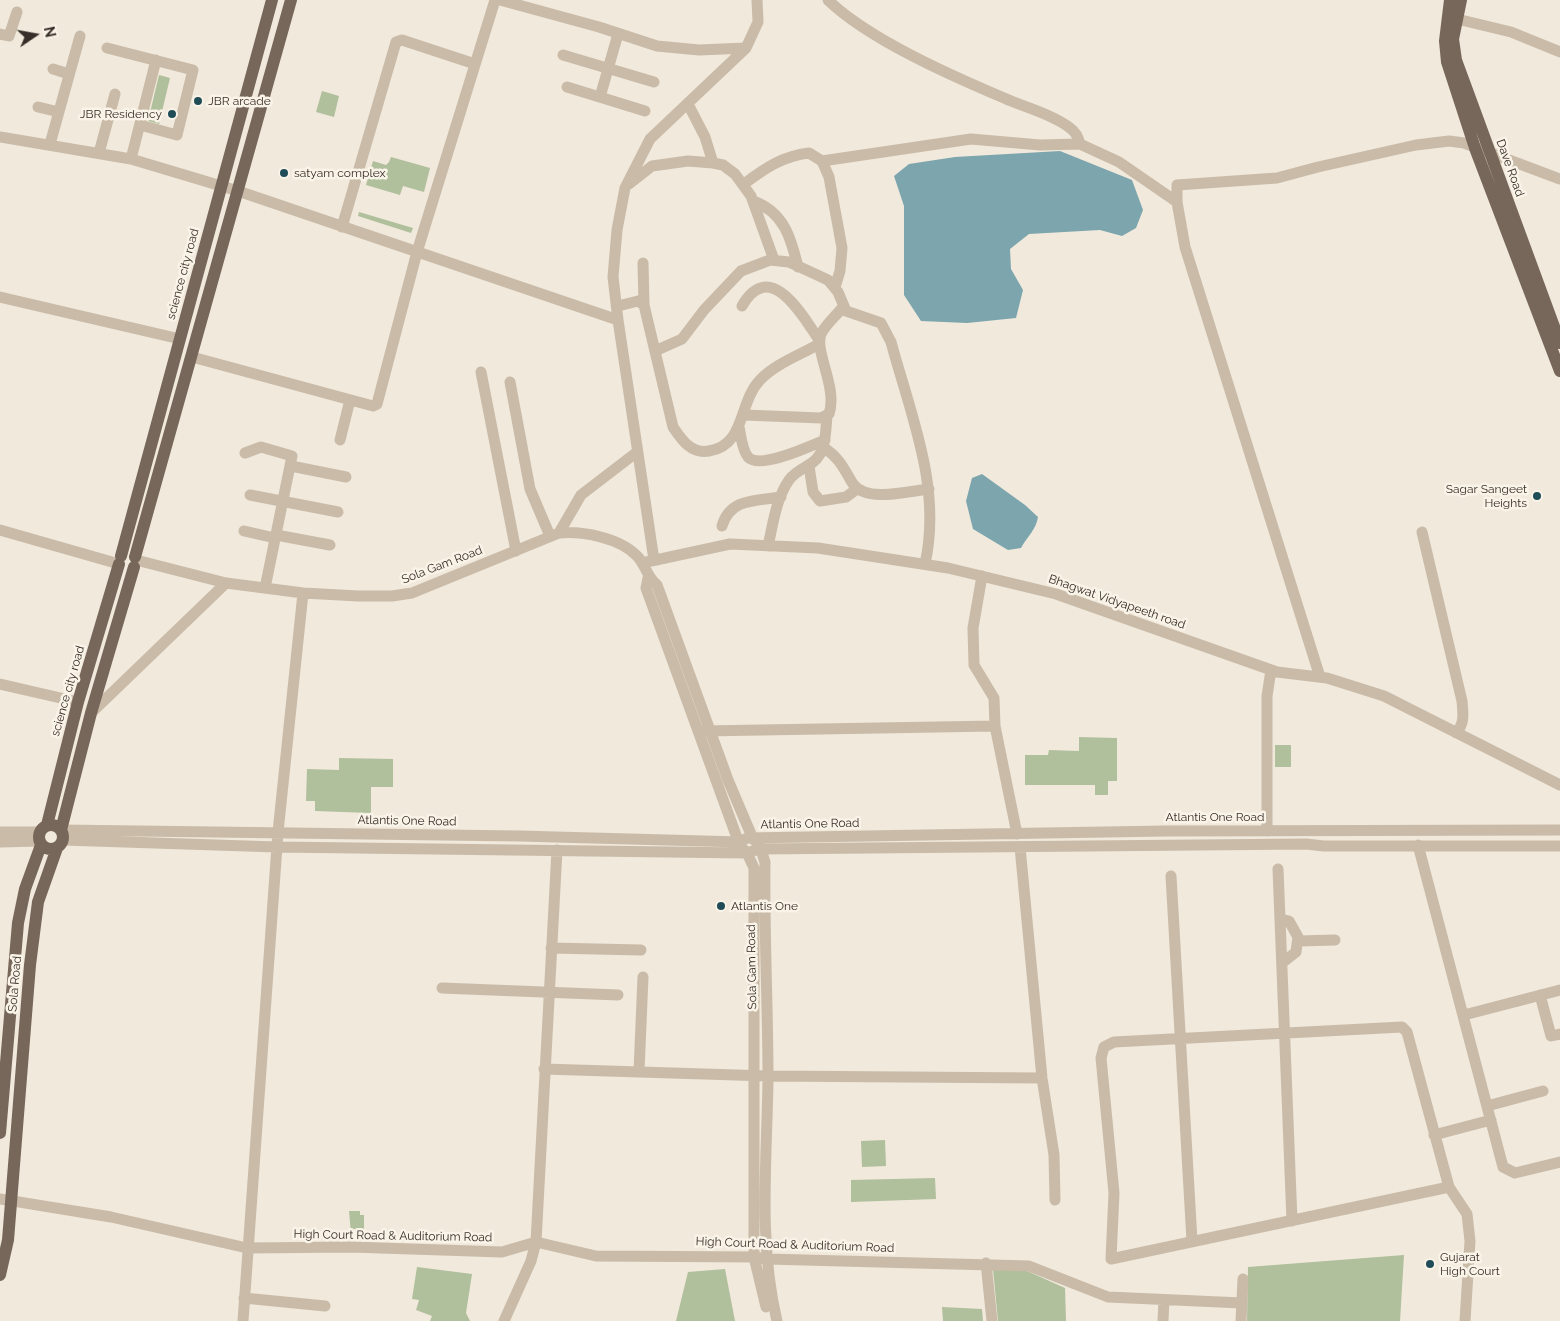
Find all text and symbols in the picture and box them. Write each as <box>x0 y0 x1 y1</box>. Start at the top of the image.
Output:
north arrow <box>10 10 60 60</box>
text: N <box>41 25 59 39</box>
place label: JBR arcade <box>208 94 271 108</box>
marker: JBR arcade <box>192 95 204 107</box>
place label: JBR Residency <box>80 107 162 121</box>
marker: JBR Residency <box>166 108 178 120</box>
street label: Dave Road <box>1493 137 1527 199</box>
place label: satyam complex <box>294 166 385 180</box>
marker: satyam complex <box>278 167 290 179</box>
street label: science city road <box>164 227 202 321</box>
place label: Sagar Sangeet Heights <box>1446 482 1527 510</box>
marker: Sagar Sangeet Heights <box>1531 490 1543 502</box>
street label: Sola Gam Road <box>400 543 484 587</box>
street label: Bhagwat Vidyapeeth road <box>1047 572 1187 632</box>
street label: science city road <box>48 644 88 738</box>
street label: Atlantis One Road <box>1166 810 1264 824</box>
street label: Atlantis One Road <box>357 813 457 829</box>
street label: Atlantis One Road <box>760 816 860 832</box>
place label: Atlantis One <box>731 899 798 913</box>
marker: Atlantis One <box>715 900 727 912</box>
street label: Sola Gam Road <box>744 924 760 1010</box>
street label: Sola Road <box>5 955 25 1013</box>
street label: High Court Road & Auditorium Road <box>294 1227 492 1245</box>
street label: High Court Road & Auditorium Road <box>695 1234 895 1256</box>
place label: Gujarat High Court <box>1440 1250 1500 1278</box>
marker: Gujarat High Court <box>1424 1258 1436 1270</box>

